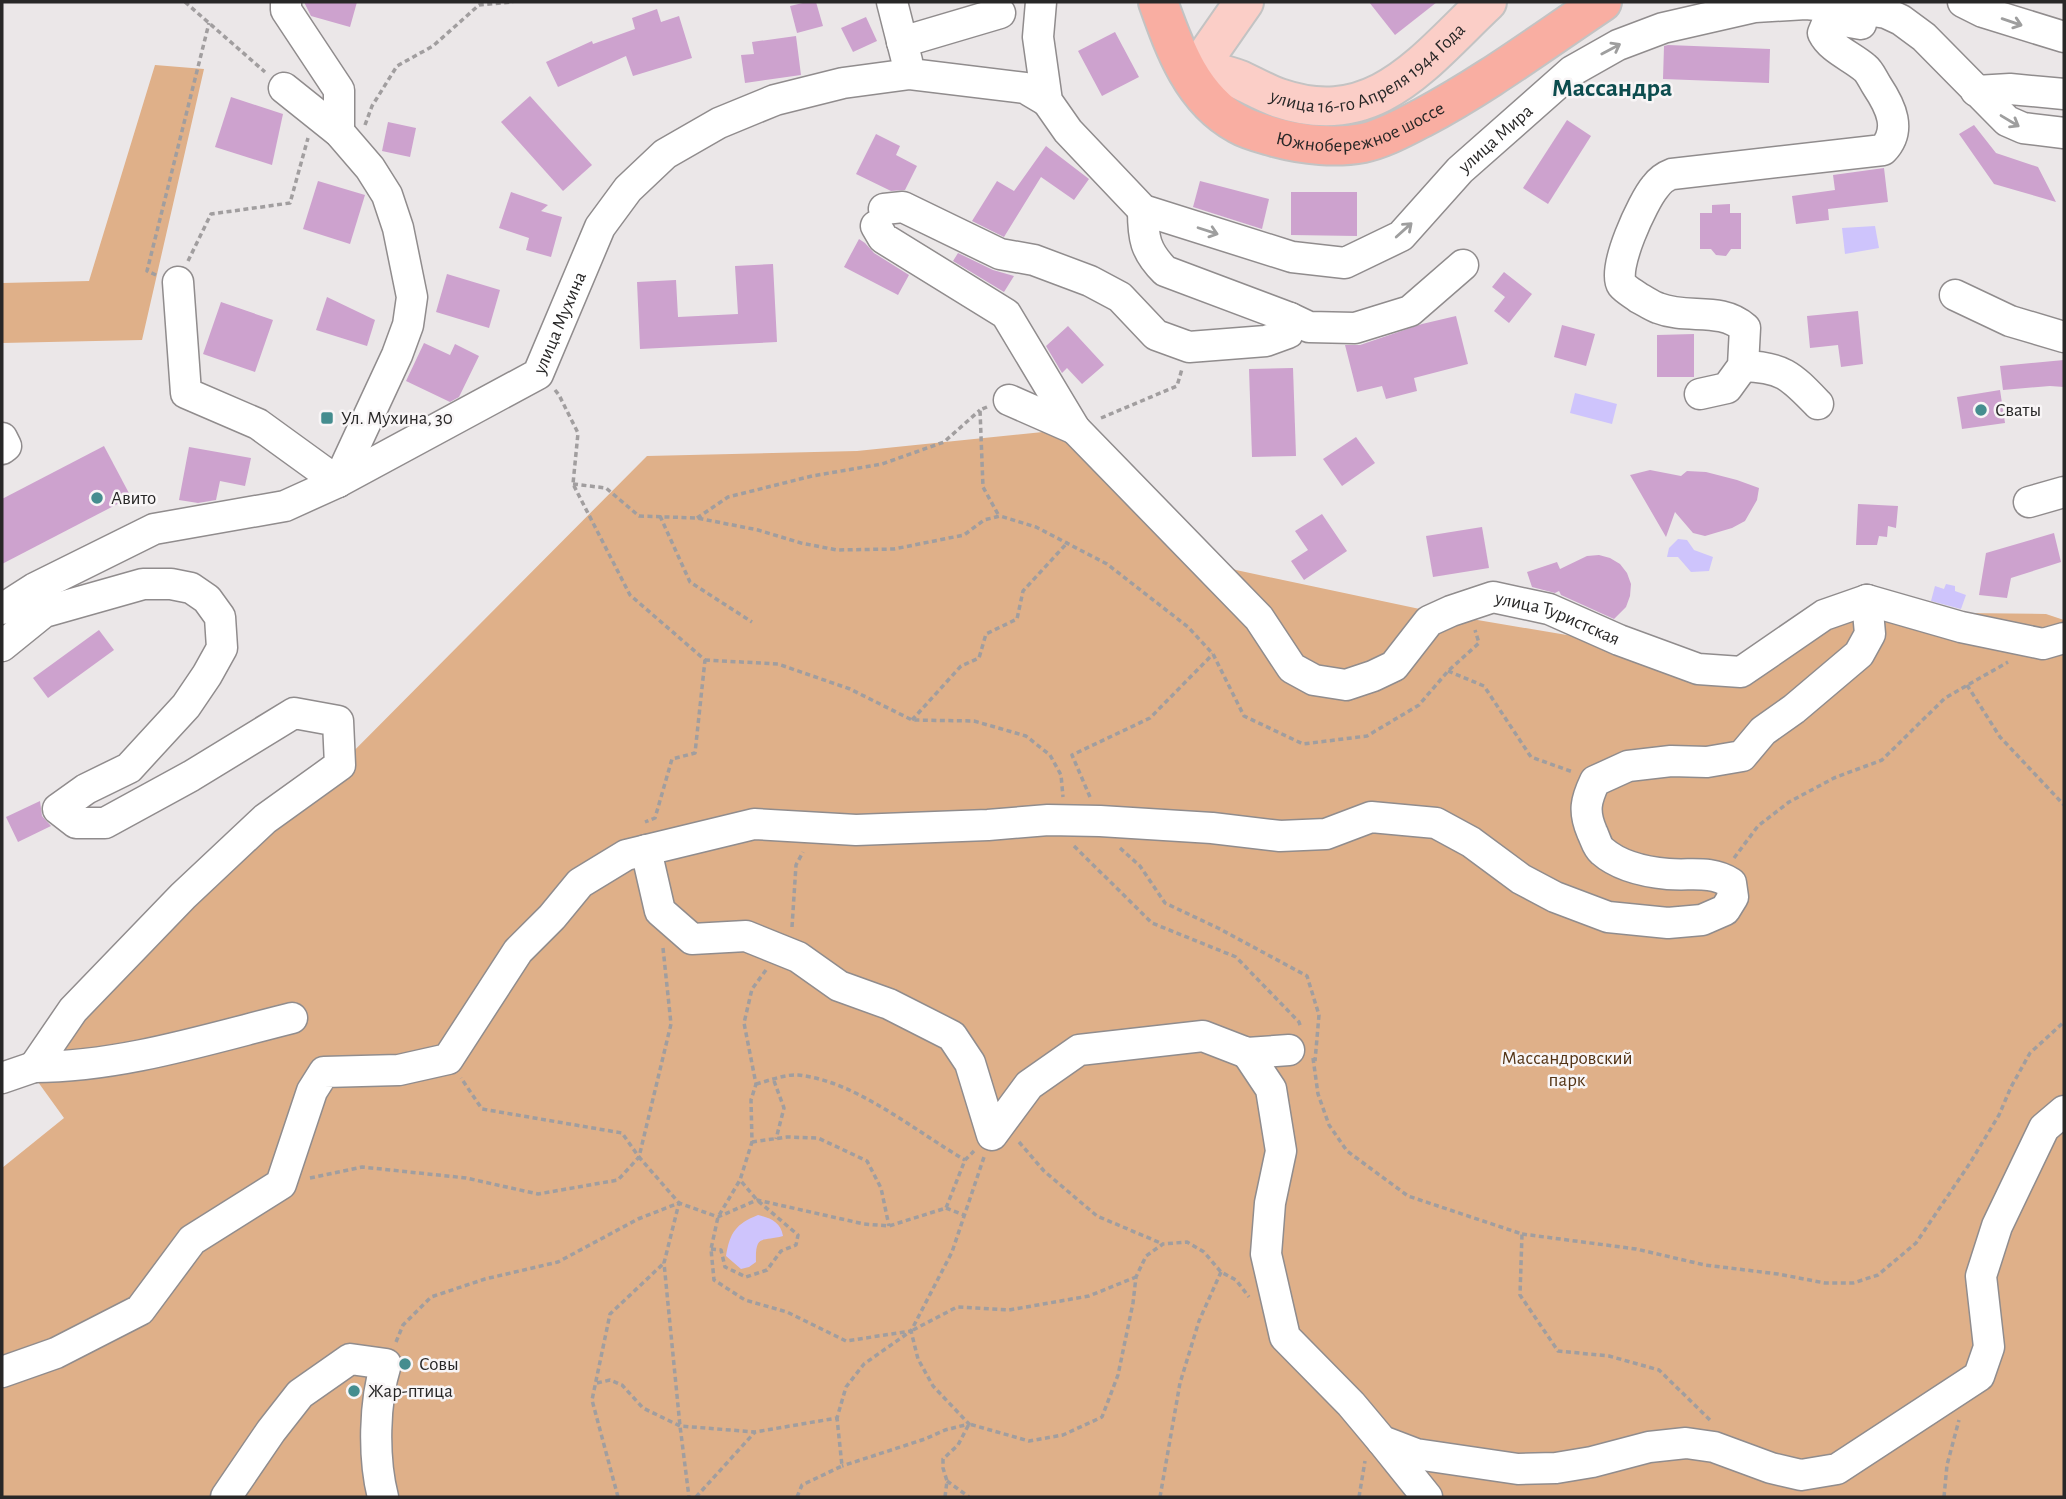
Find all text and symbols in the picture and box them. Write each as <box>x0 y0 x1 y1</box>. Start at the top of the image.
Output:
one-way arrow <box>2001 17 2023 29</box>
street label: улица 16-го Апреля 1944 Года <box>1267 19 1469 116</box>
one-way arrow <box>1600 42 1621 56</box>
district label: Массандра <box>1552 75 1672 101</box>
street label: Южнобережное шоссе <box>1274 98 1448 155</box>
street label: улица Мира <box>1454 101 1537 177</box>
one-way arrow <box>2000 114 2020 128</box>
one-way arrow <box>1395 222 1413 238</box>
one-way arrow <box>1197 226 1219 238</box>
street label: улица Мухина <box>529 269 590 378</box>
place label: Сваты <box>1995 401 2041 420</box>
marker: Сваты <box>1973 402 1989 418</box>
place label: Ул. Мухина, 30 <box>341 409 453 428</box>
marker: Ул. Мухина, 30 <box>319 410 335 426</box>
place label: Авито <box>111 489 156 508</box>
marker: Авито <box>89 490 105 506</box>
street label: улица Туристская <box>1492 588 1623 649</box>
park label: Массандровский парк <box>1501 1049 1633 1090</box>
place label: Совы <box>419 1355 459 1374</box>
marker: Совы <box>397 1356 413 1372</box>
place label: Жар-птица <box>368 1382 453 1401</box>
marker: Жар-птица <box>346 1383 362 1399</box>

